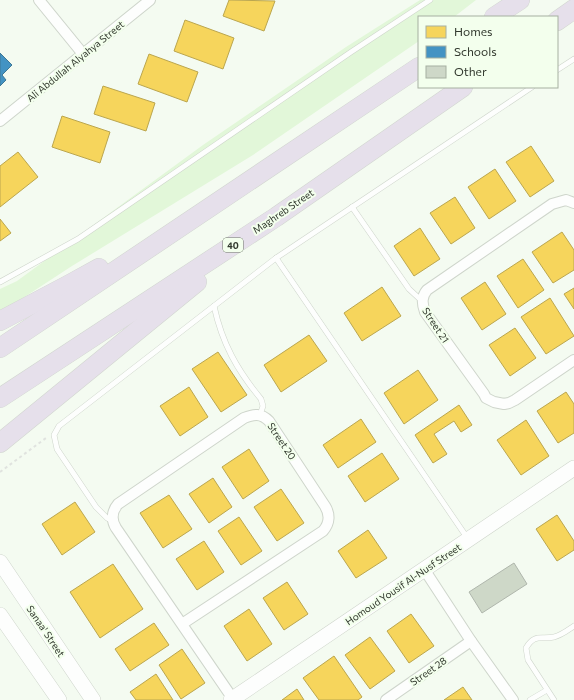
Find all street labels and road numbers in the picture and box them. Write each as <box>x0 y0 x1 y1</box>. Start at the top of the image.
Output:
street label: Ali Abdullah Alyahya Street <box>24 18 126 104</box>
street label: Maghreb Street <box>250 186 316 236</box>
road number: 40 <box>223 238 243 252</box>
street label: Street 21 <box>420 305 452 345</box>
street label: Street 20 <box>265 420 299 462</box>
street label: Homoud Yousif Al-Nusf Street <box>343 541 463 627</box>
street label: Sanaa' Street <box>24 603 68 659</box>
street label: Street 28 <box>407 654 449 688</box>

